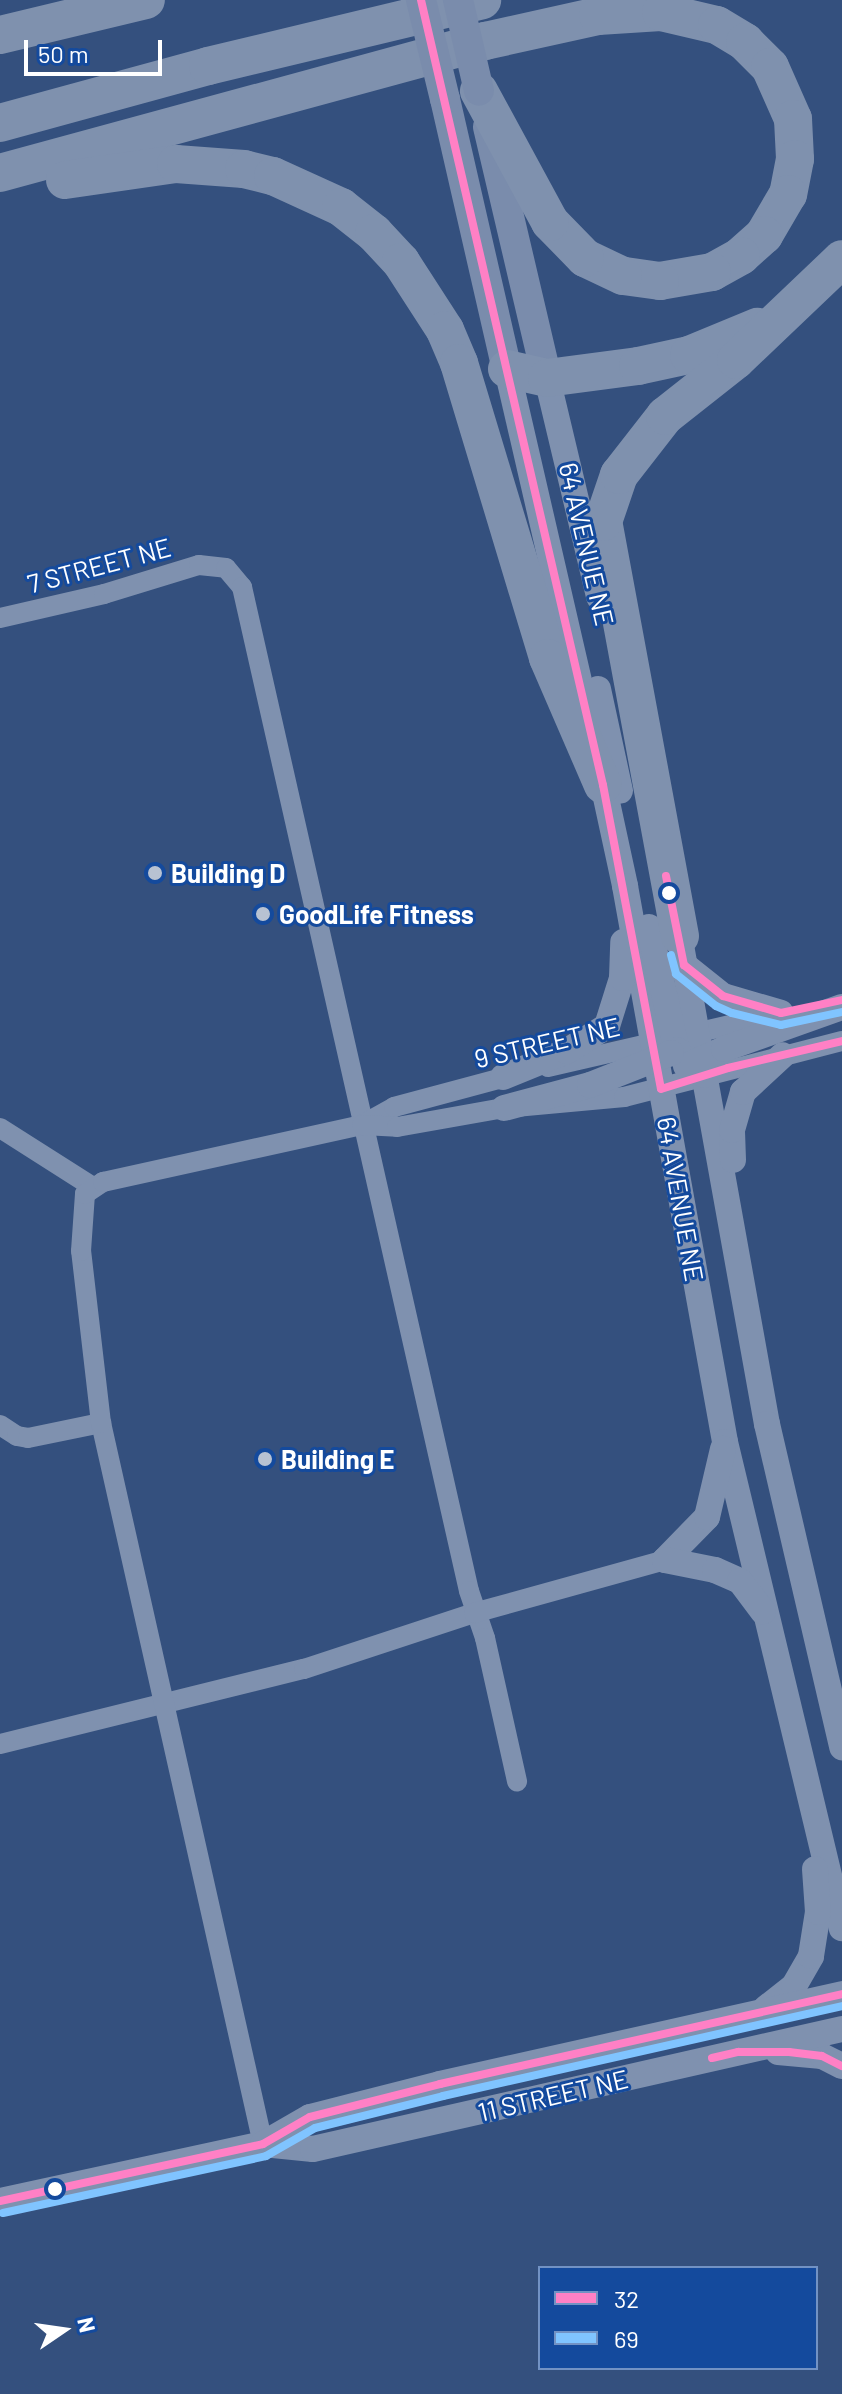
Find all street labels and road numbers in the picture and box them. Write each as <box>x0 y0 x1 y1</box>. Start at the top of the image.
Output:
street label: 64 AVENUE NE <box>553 459 621 629</box>
street label: 7 STREET NE <box>24 531 174 599</box>
street label: 9 STREET NE <box>471 1010 623 1074</box>
street label: 64 AVENUE NE <box>651 1114 711 1284</box>
street label: 11 STREET NE <box>475 2063 631 2127</box>

